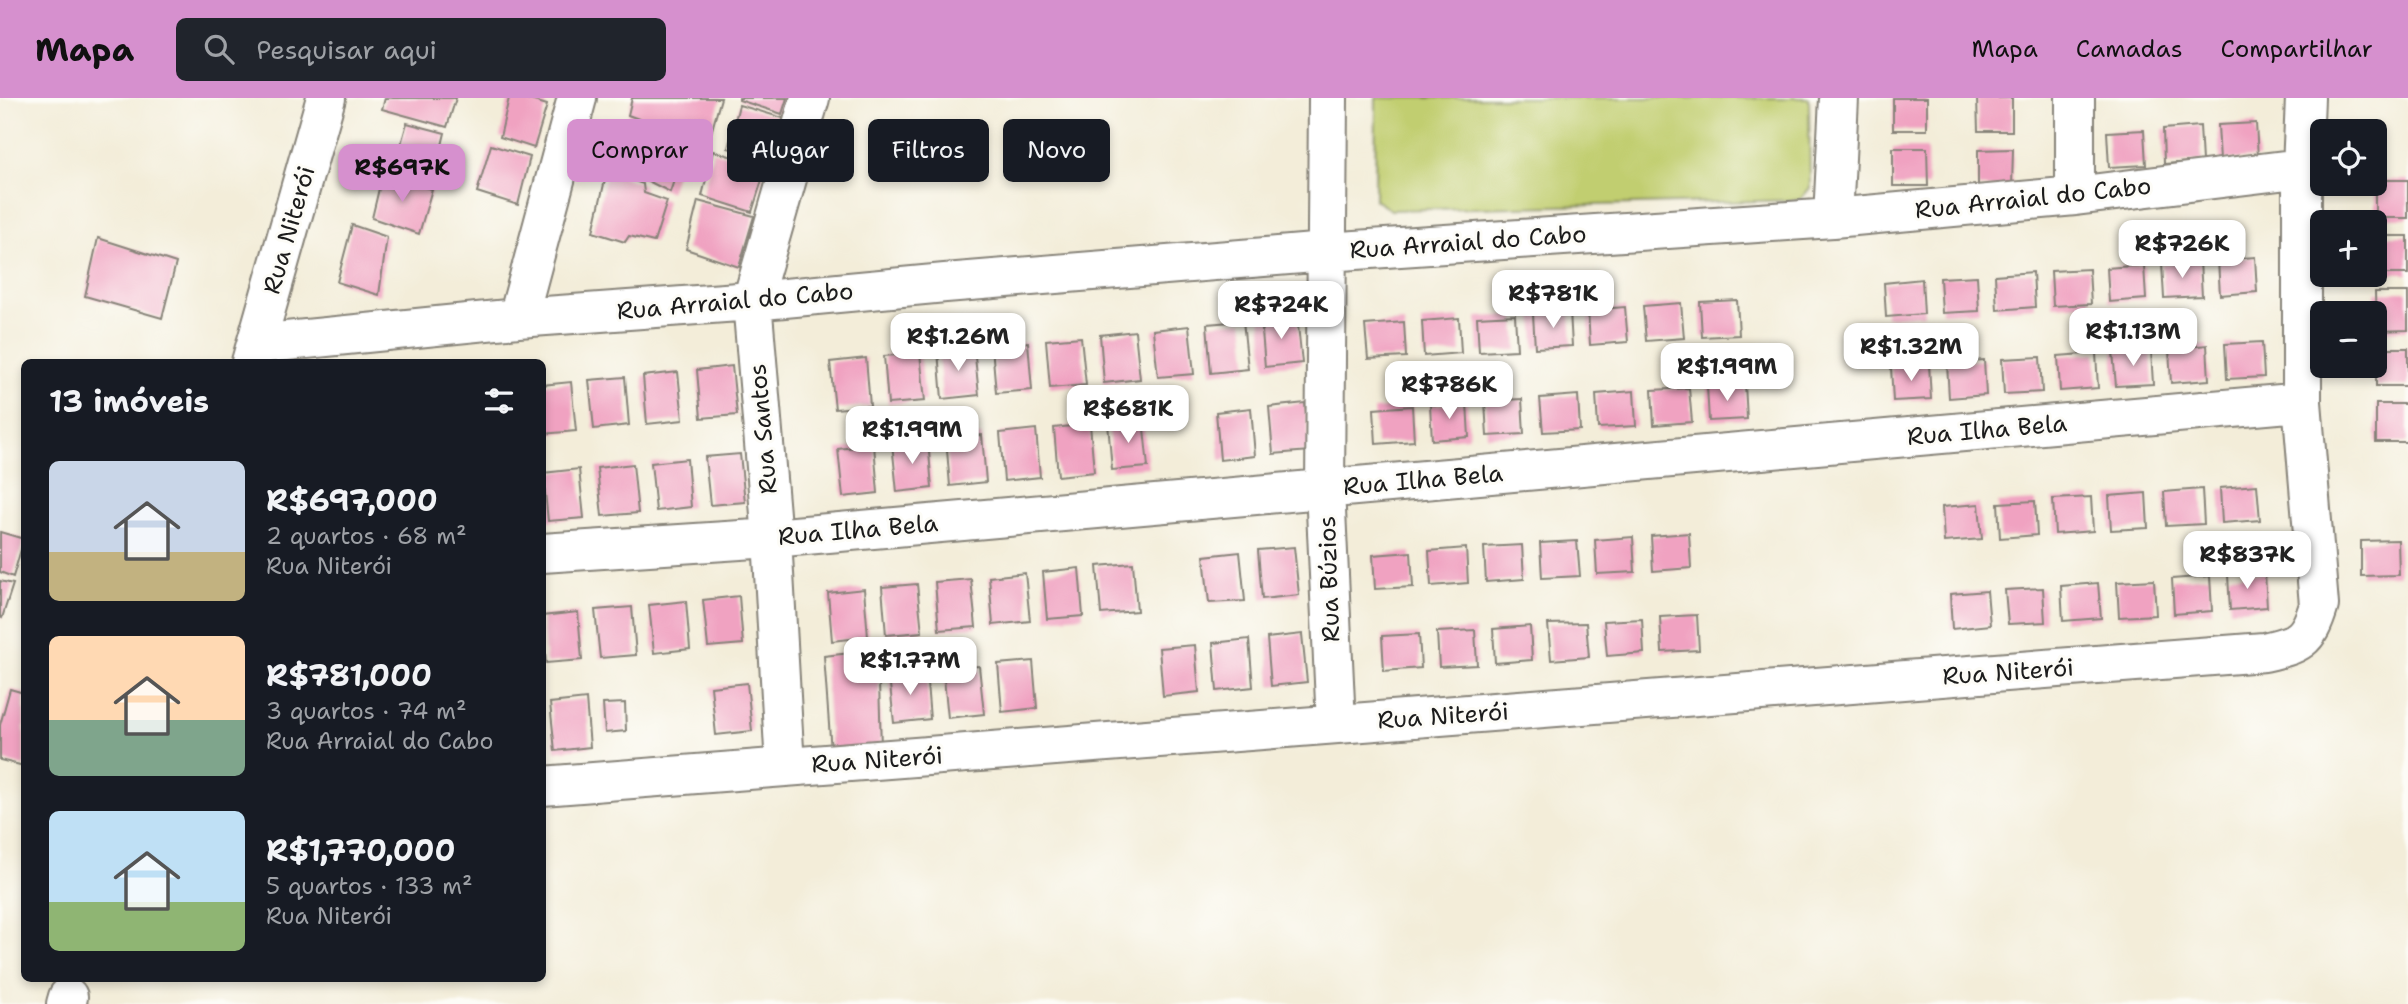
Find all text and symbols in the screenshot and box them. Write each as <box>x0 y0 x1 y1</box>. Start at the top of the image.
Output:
search box <box>176 18 666 81</box>
text: Mapa <box>35 27 134 72</box>
icon: search <box>200 30 238 68</box>
text: Pesquisar aqui <box>256 32 437 67</box>
text: Mapa <box>1971 33 2038 65</box>
text: Camadas <box>2076 33 2183 65</box>
text: Compartilhar <box>2221 33 2373 65</box>
chip: Comprar <box>567 119 713 182</box>
chip: Alugar <box>727 119 854 182</box>
chip: Filtros <box>868 119 989 182</box>
chip: Novo <box>1003 119 1110 182</box>
map controls <box>2310 119 2387 378</box>
button: locate <box>2310 119 2387 196</box>
pin: R$697K <box>345 144 459 204</box>
text: R$697K <box>354 152 450 182</box>
street label: Rua Niterói <box>255 162 323 298</box>
street label: Rua Arraial do Cabo <box>1913 170 2153 226</box>
button: + <box>2310 210 2387 287</box>
street label: Rua Arraial do Cabo <box>1348 218 1588 266</box>
pin: R$726K <box>2125 220 2239 280</box>
text: R$726K <box>2135 228 2229 258</box>
pin: R$781K <box>1496 271 1610 330</box>
street label: Rua Arraial do Cabo <box>615 275 855 327</box>
text: R$781K <box>1508 278 1598 308</box>
pin: R$724K <box>1224 282 1338 341</box>
text: R$724K <box>1234 289 1328 319</box>
button: − <box>2310 301 2387 378</box>
pin: R$1.13M <box>2068 308 2198 368</box>
pin: R$1.26M <box>893 314 1023 373</box>
text: R$1.13M <box>2085 316 2181 346</box>
text: R$1.26M <box>906 321 1010 351</box>
pin: R$1.32M <box>1846 324 1976 383</box>
text: R$1.32M <box>1860 331 1962 361</box>
pin: R$1.99M <box>1662 344 1792 403</box>
text: R$1.99M <box>1677 351 1777 381</box>
street label: Rua Santos <box>741 362 785 496</box>
pin: R$786K <box>1392 362 1506 421</box>
text: R$786K <box>1401 369 1497 399</box>
text: 13 imóveis <box>49 381 209 422</box>
icon: filters <box>480 382 518 420</box>
pin: R$681K <box>1071 386 1185 445</box>
text: R$681K <box>1083 393 1173 423</box>
pin: R$1.99M <box>847 406 977 466</box>
street label: Rua Ilha Bela <box>1906 407 2068 453</box>
text: R$1.99M <box>862 414 962 444</box>
street label: Rua Ilha Bela <box>1342 457 1504 503</box>
text: R$697,000 <box>266 480 438 521</box>
icon: home <box>105 489 189 573</box>
street label: Rua Ilha Bela <box>777 507 939 553</box>
street label: Rua Búzios <box>1311 515 1347 643</box>
text: 2 quartos · 68 m² <box>266 521 467 551</box>
pin: R$837K <box>2190 532 2304 591</box>
text: R$837K <box>2199 539 2295 569</box>
text: Rua Niterói <box>266 551 392 581</box>
pin: R$1.77M <box>845 638 975 697</box>
text: R$1.77M <box>860 645 960 675</box>
street label: Rua Niterói <box>1941 651 2075 693</box>
text: R$781,000 <box>266 655 432 696</box>
icon: home <box>105 664 189 748</box>
street label: Rua Niterói <box>1376 695 1510 737</box>
text: 3 quartos · 74 m² <box>266 696 467 726</box>
text: Rua Arraial do Cabo <box>266 726 493 756</box>
street label: Rua Niterói <box>810 739 944 781</box>
text: R$1,770,000 <box>266 830 456 871</box>
icon: home <box>105 839 189 923</box>
text: 5 quartos · 133 m² <box>266 871 473 901</box>
text: Rua Niterói <box>266 901 392 931</box>

